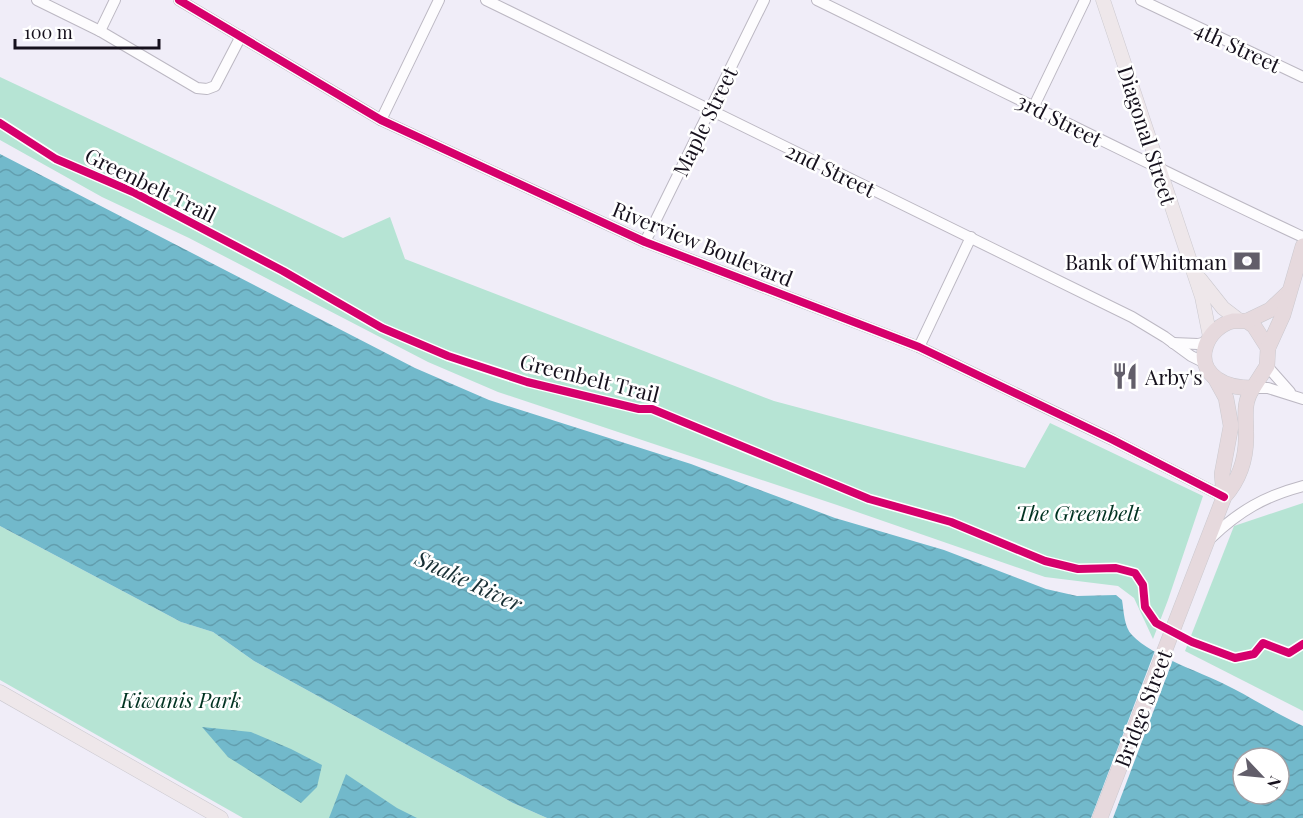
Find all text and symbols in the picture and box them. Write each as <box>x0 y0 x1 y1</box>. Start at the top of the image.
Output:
scale bar <box>15 12 159 50</box>
street label: 4th Street <box>1190 14 1286 78</box>
text: 100 m <box>24 20 73 44</box>
street label: Maple Street <box>665 61 743 181</box>
street label: Diagonal Street <box>1112 62 1184 209</box>
street label: 3rd Street <box>1013 86 1108 153</box>
street label: 2nd Street <box>782 135 881 203</box>
street label: Greenbelt Trail <box>81 140 221 228</box>
street label: Riverview Boulevard <box>609 194 797 292</box>
bank icon: Bank of Whitman <box>1232 246 1262 276</box>
place label: Bank of Whitman <box>1065 247 1227 275</box>
street label: Greenbelt Trail <box>517 346 663 408</box>
restaurant icon: Arby's <box>1110 361 1140 391</box>
place label: Arby's <box>1144 362 1203 390</box>
park label: The Greenbelt <box>1016 498 1141 526</box>
water label: Snake River <box>410 542 528 618</box>
street label: Bridge Street <box>1107 645 1177 771</box>
park label: Kiwanis Park <box>120 685 241 713</box>
north arrow <box>1231 746 1291 806</box>
text: N <box>1263 773 1287 793</box>

